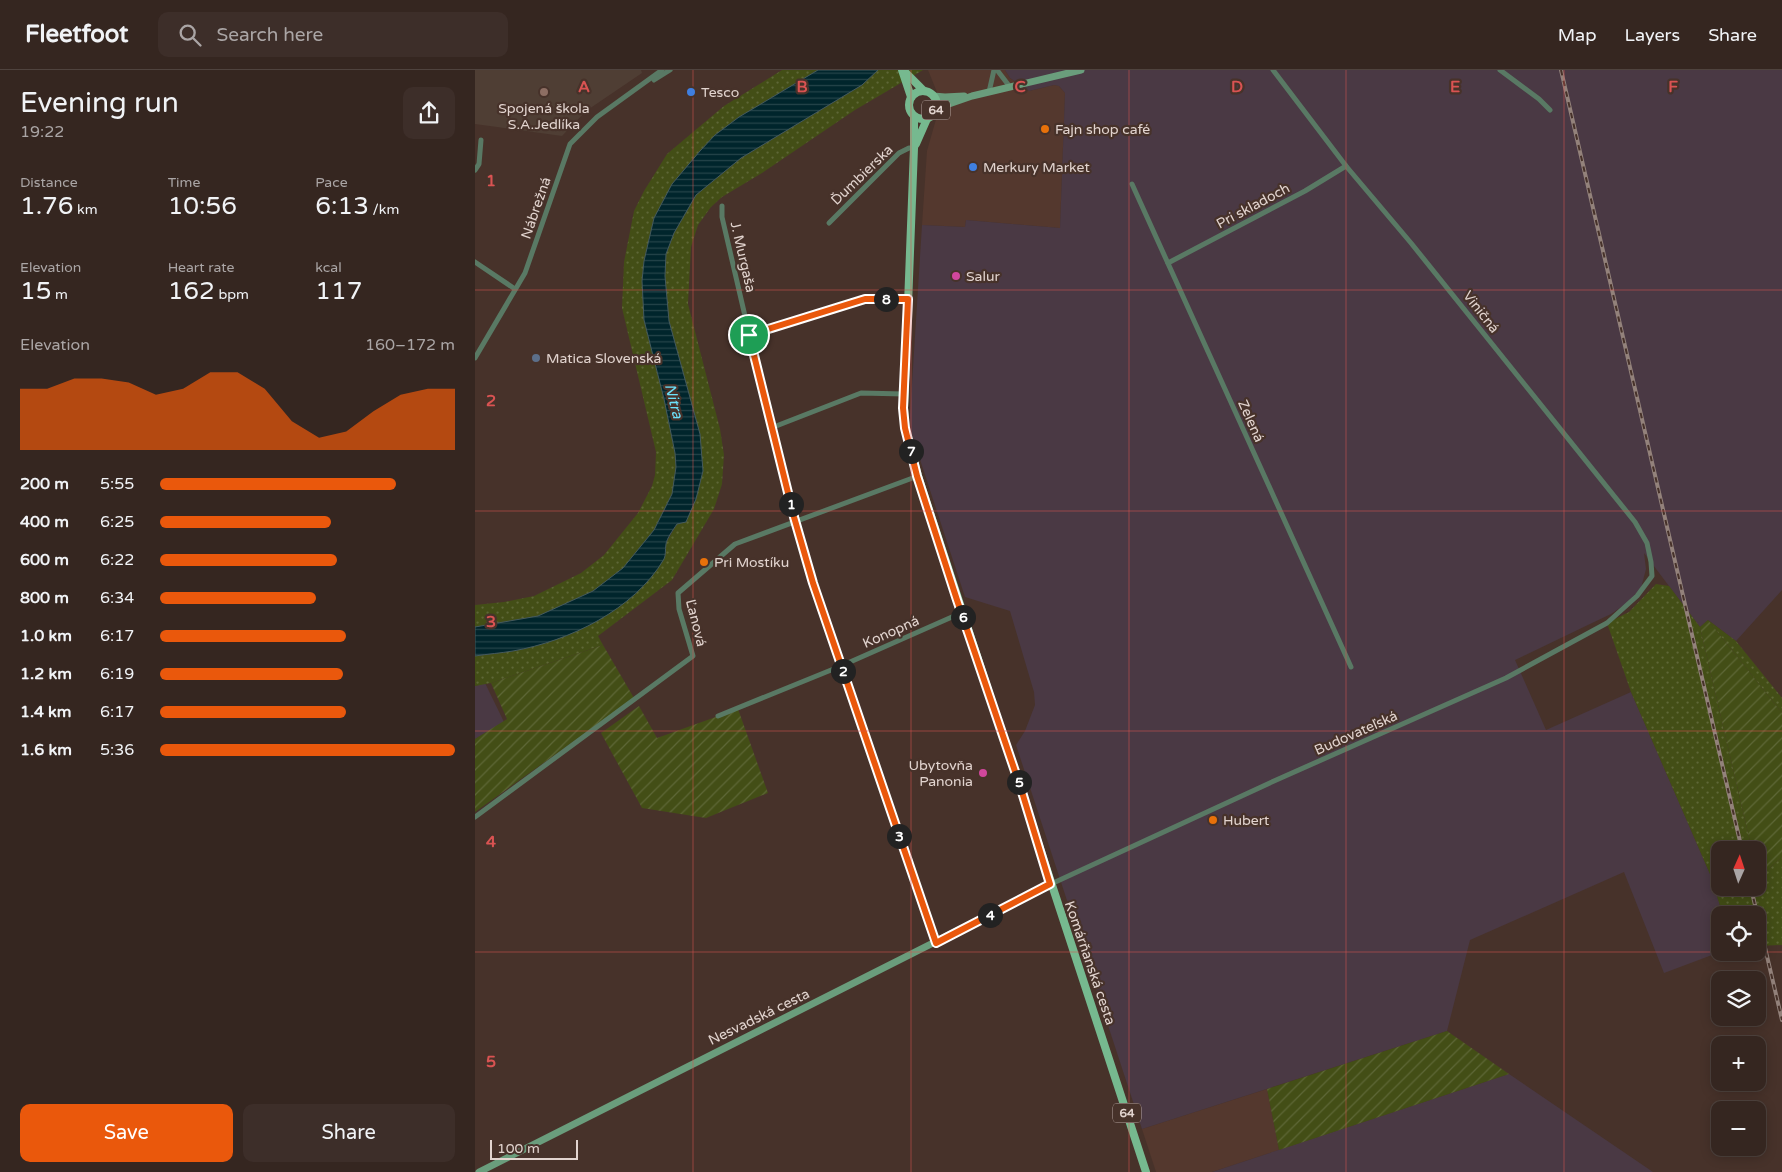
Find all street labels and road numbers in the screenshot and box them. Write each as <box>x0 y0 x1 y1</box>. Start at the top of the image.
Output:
road number: 64 <box>922 100 950 120</box>
street label: Ďumbierska <box>828 141 896 209</box>
street label: Nábrežná <box>517 175 555 241</box>
street label: Pri skladoch <box>1213 180 1293 232</box>
street label: J. Murgaša <box>727 220 759 294</box>
street label: Viničná <box>1459 287 1503 337</box>
street label: Zelená <box>1234 397 1268 445</box>
street label: Ľanová <box>682 598 710 648</box>
street label: Konopná <box>860 612 922 652</box>
street label: Budovateľská <box>1312 707 1400 759</box>
street label: Komárňanská cesta <box>1061 899 1119 1027</box>
street label: Nesvadská cesta <box>706 985 812 1049</box>
road number: 64 <box>1113 1104 1141 1122</box>

